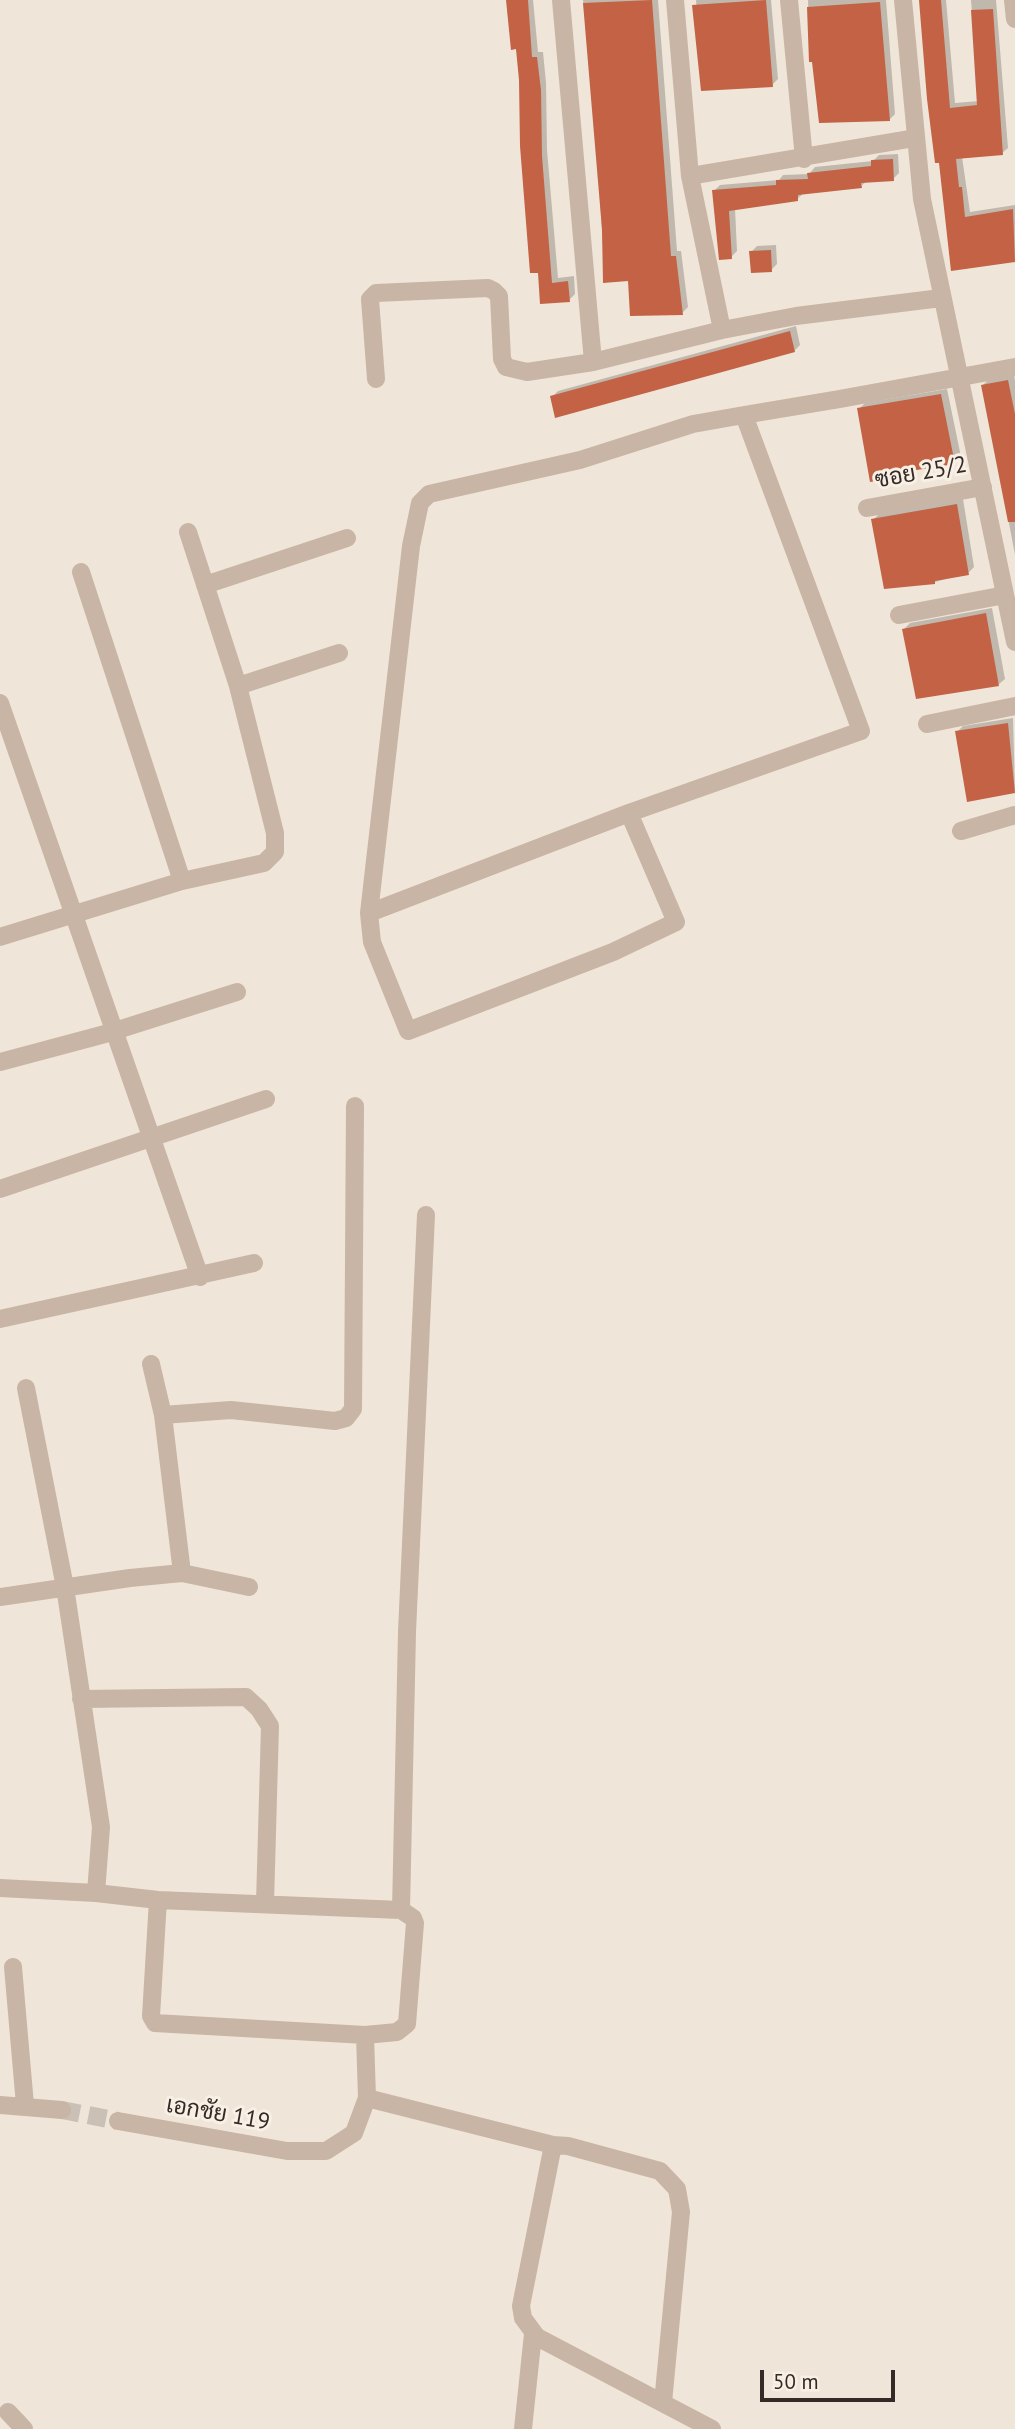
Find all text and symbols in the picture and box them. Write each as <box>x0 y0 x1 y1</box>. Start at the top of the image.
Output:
street label: ซอย 25/2 <box>873 451 969 495</box>
street label: เอกชัย 119 <box>164 2091 272 2137</box>
scale bar <box>763 2356 898 2400</box>
text: 50 m <box>773 2368 819 2395</box>

